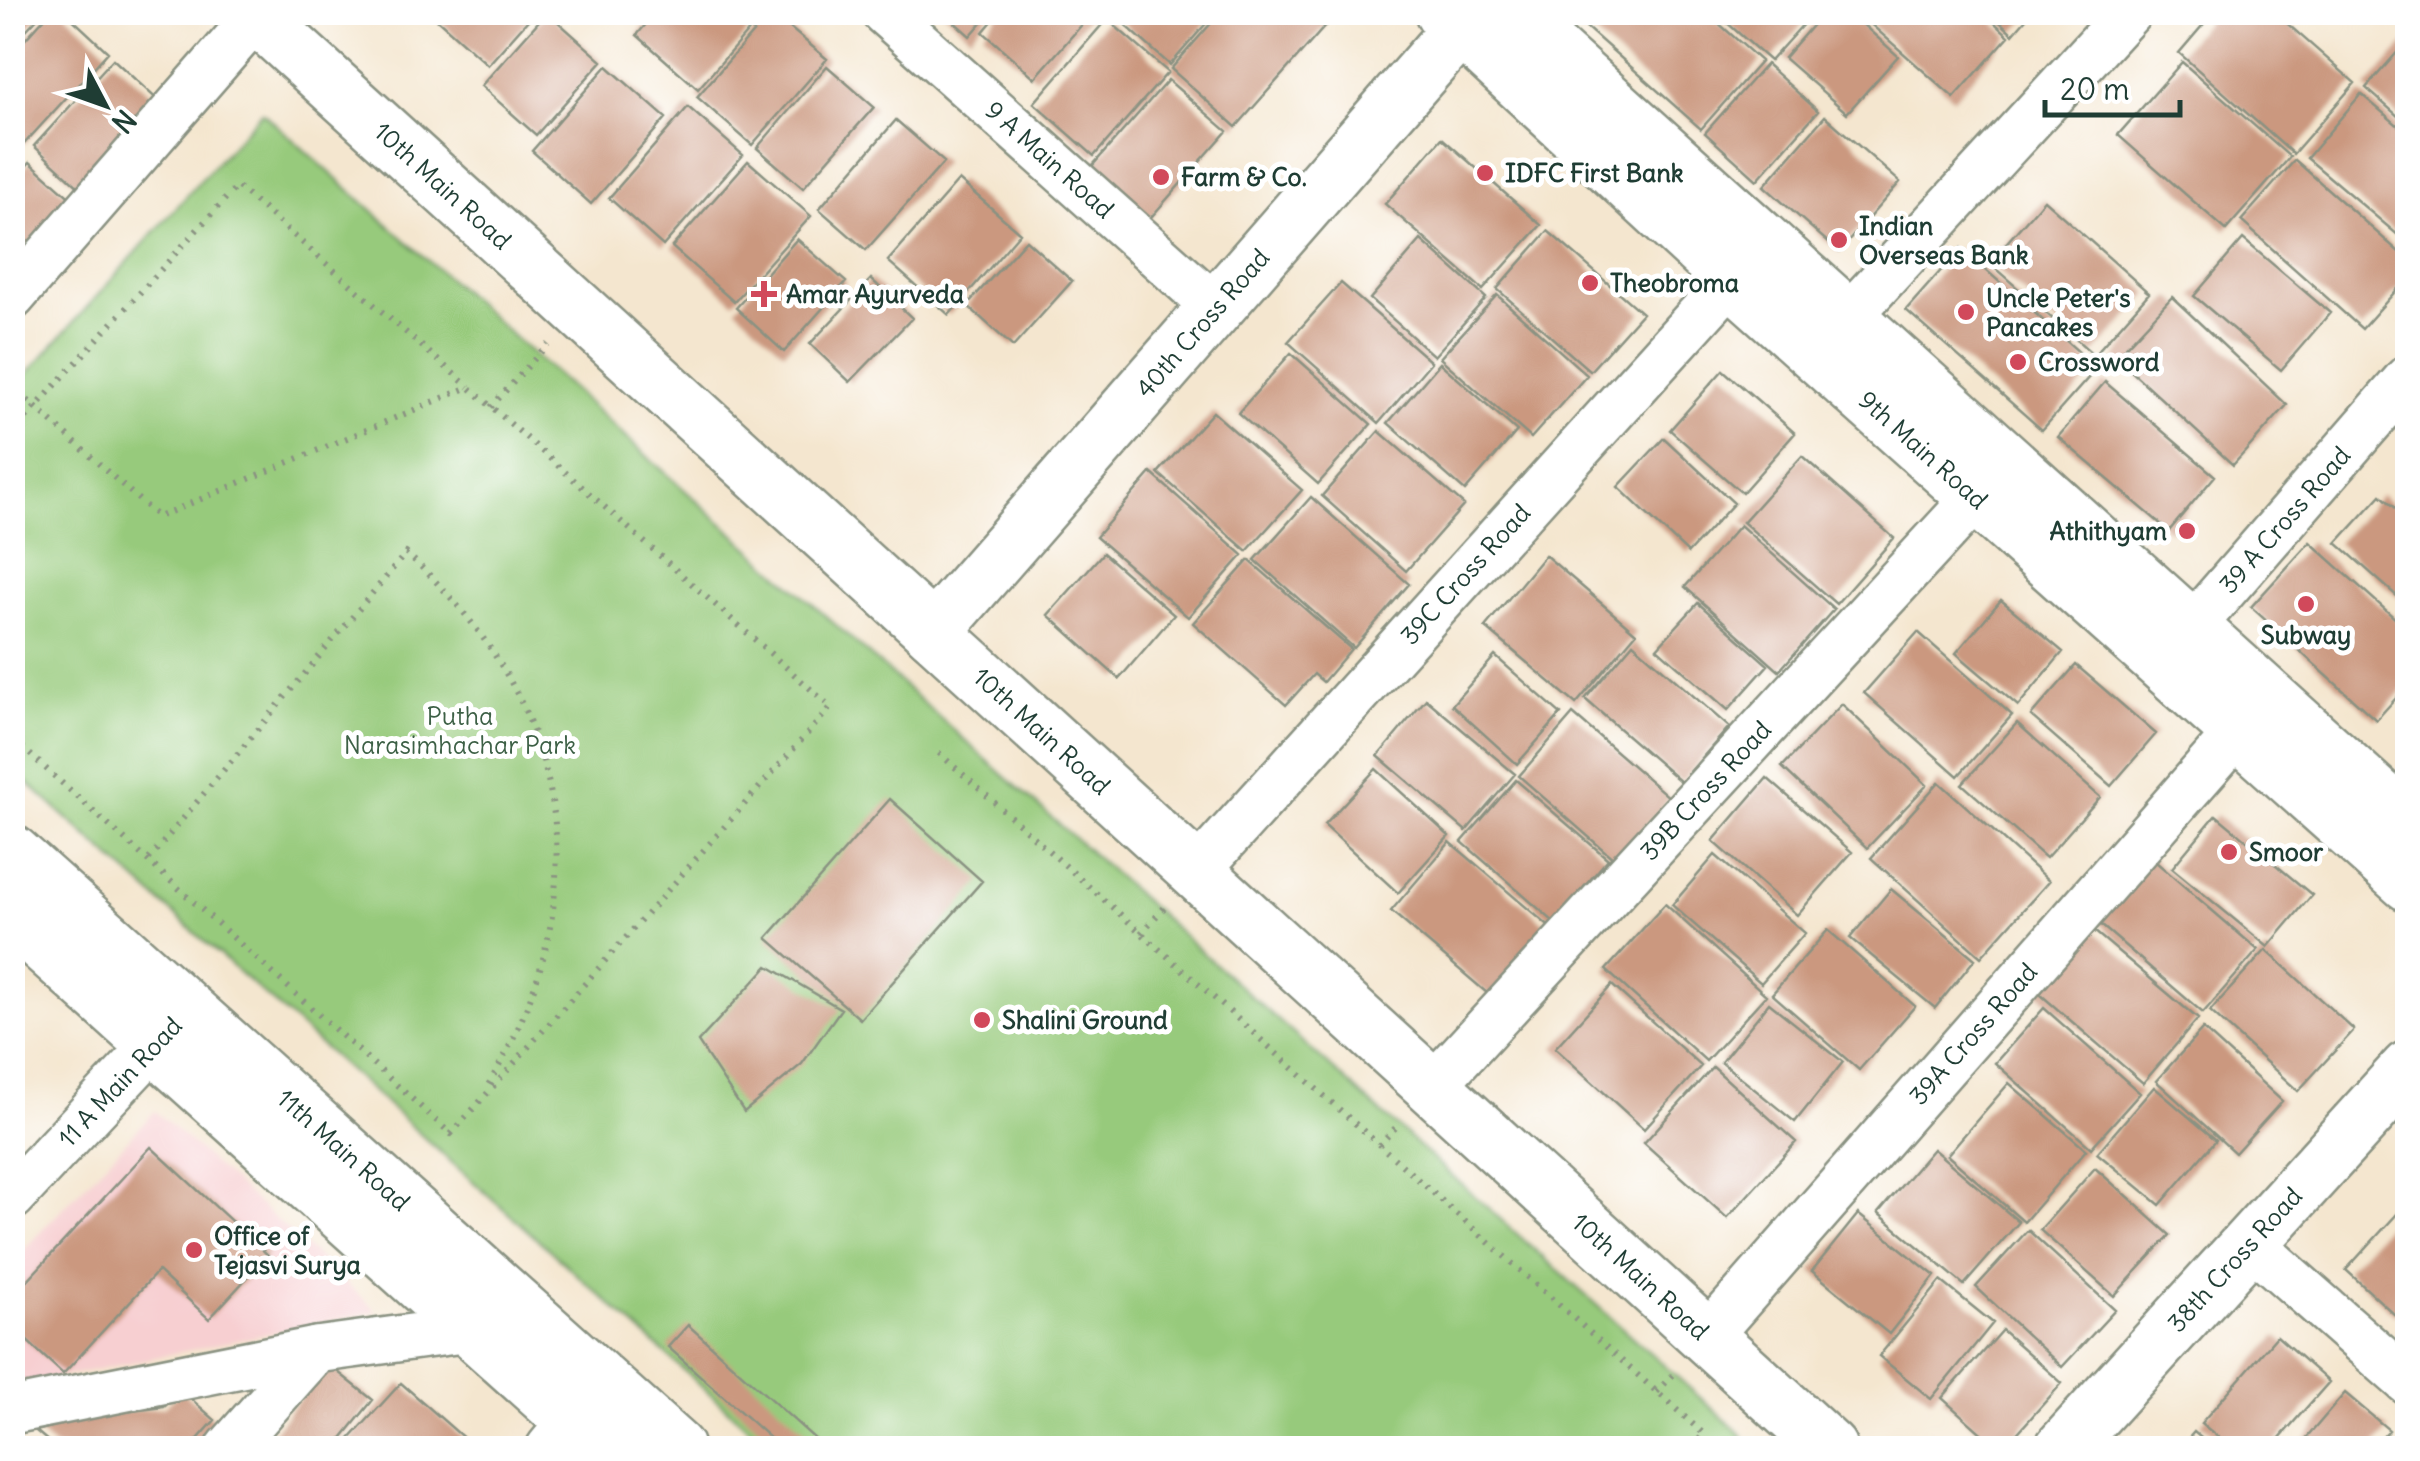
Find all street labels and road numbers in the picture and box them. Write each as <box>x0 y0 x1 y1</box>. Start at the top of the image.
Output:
street label: 9 A Main Road <box>979 94 1121 225</box>
street label: 10th Main Road <box>368 115 518 256</box>
street label: 40th Cross Road <box>1129 242 1276 404</box>
street label: 9th Main Road <box>1852 384 1994 516</box>
street label: 39 A Cross Road <box>2212 440 2357 600</box>
street label: 39C Cross Road <box>1393 497 1537 651</box>
street label: 10th Main Road <box>966 661 1117 802</box>
street label: 39B Cross Road <box>1633 714 1778 867</box>
street label: 39A Cross Road <box>1902 956 2044 1111</box>
street label: 11 A Main Road <box>51 1010 189 1154</box>
street label: 11th Main Road <box>270 1082 417 1218</box>
street label: 38th Cross Road <box>2160 1180 2309 1339</box>
street label: 10th Main Road <box>1565 1206 1716 1347</box>

